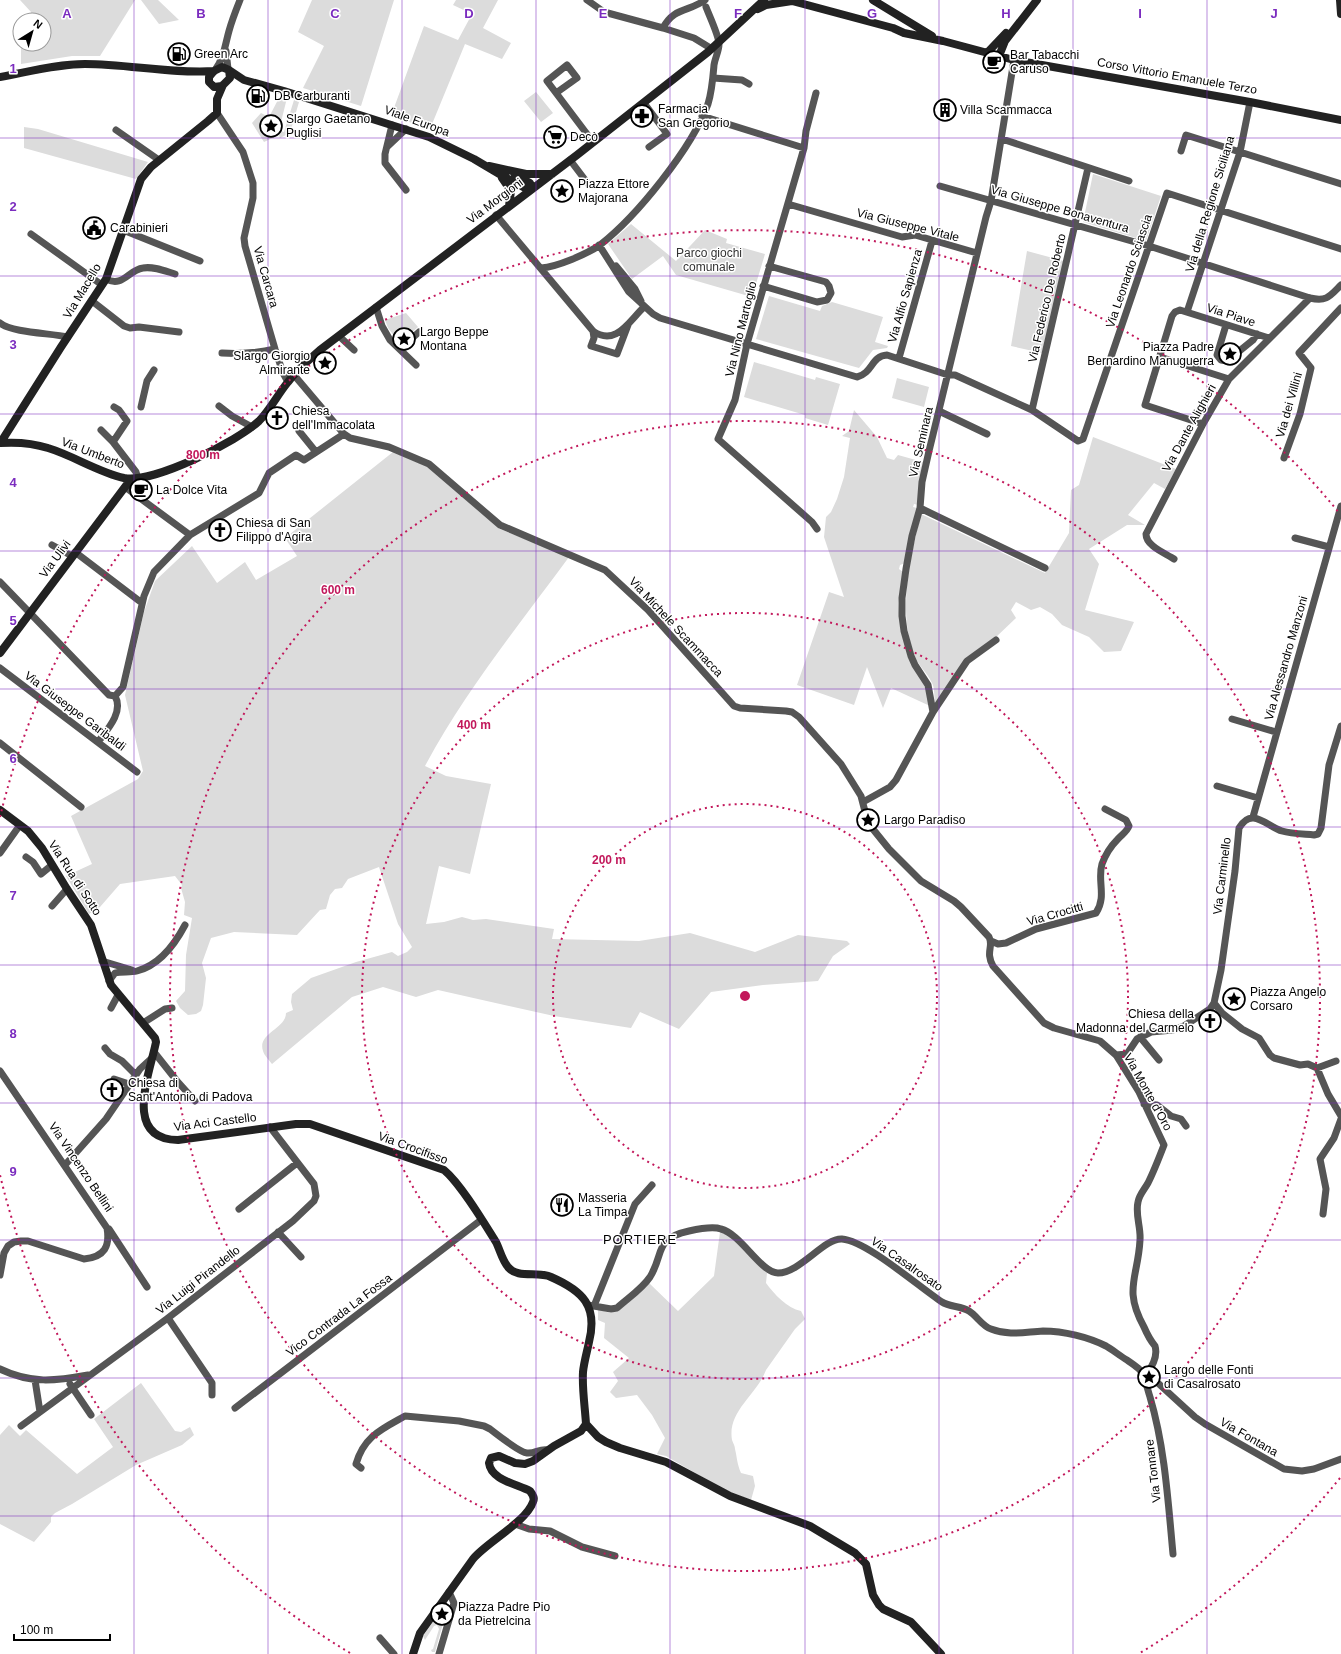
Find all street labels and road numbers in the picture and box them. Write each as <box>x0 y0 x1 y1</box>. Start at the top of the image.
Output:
street label: Corso Vittorio Emanuele Terzo <box>1096 55 1258 97</box>
street label: Viale Europa <box>382 103 452 139</box>
street label: Via della Regione Siciliana <box>1183 134 1238 274</box>
street label: Via Morgioni <box>464 175 526 227</box>
street label: Via Giuseppe Bonaventura <box>989 183 1131 236</box>
street label: Via Giuseppe Vitale <box>855 206 961 245</box>
street label: Via Leonardo Sciascia <box>1103 212 1155 330</box>
street label: Via Federico De Roberto <box>1025 232 1069 364</box>
street label: Via Carcara <box>251 245 282 310</box>
street label: Via Alfio Sapienza <box>885 247 925 344</box>
street label: Via Macello <box>60 261 104 321</box>
street label: Via Nino Martoglio <box>722 280 760 378</box>
street label: Via Piave <box>1205 301 1257 330</box>
street label: Via dei Villini <box>1273 371 1305 439</box>
street label: Via Dante Alighieri <box>1159 382 1219 474</box>
street label: Via Seminara <box>906 405 936 479</box>
street label: Via Umberto <box>59 435 127 472</box>
street label: Via Ulivi <box>36 538 74 580</box>
street label: Via Michele Scammacca <box>626 574 726 680</box>
street label: Via Alessandro Manzoni <box>1262 594 1310 722</box>
street label: Via Giuseppe Garibaldi <box>22 668 128 754</box>
street label: Via Carminello <box>1210 836 1234 915</box>
street label: Via Rua di Sotto <box>46 838 105 918</box>
street label: Via Crocitti <box>1025 899 1085 929</box>
street label: Via Monte d'Oro <box>1121 1051 1175 1133</box>
street label: Via Aci Castello <box>173 1110 257 1134</box>
street label: Via Vincenzo Bellini <box>46 1120 116 1214</box>
street label: Via Crocifisso <box>376 1129 450 1167</box>
street label: Via Casalrosato <box>868 1234 946 1294</box>
street label: Via Luigi Pirandello <box>153 1243 243 1317</box>
street label: Vico Contrada La Fossa <box>283 1271 395 1359</box>
street label: Via Fontana <box>1218 1415 1281 1459</box>
street label: Via Tonnare <box>1142 1438 1164 1503</box>

